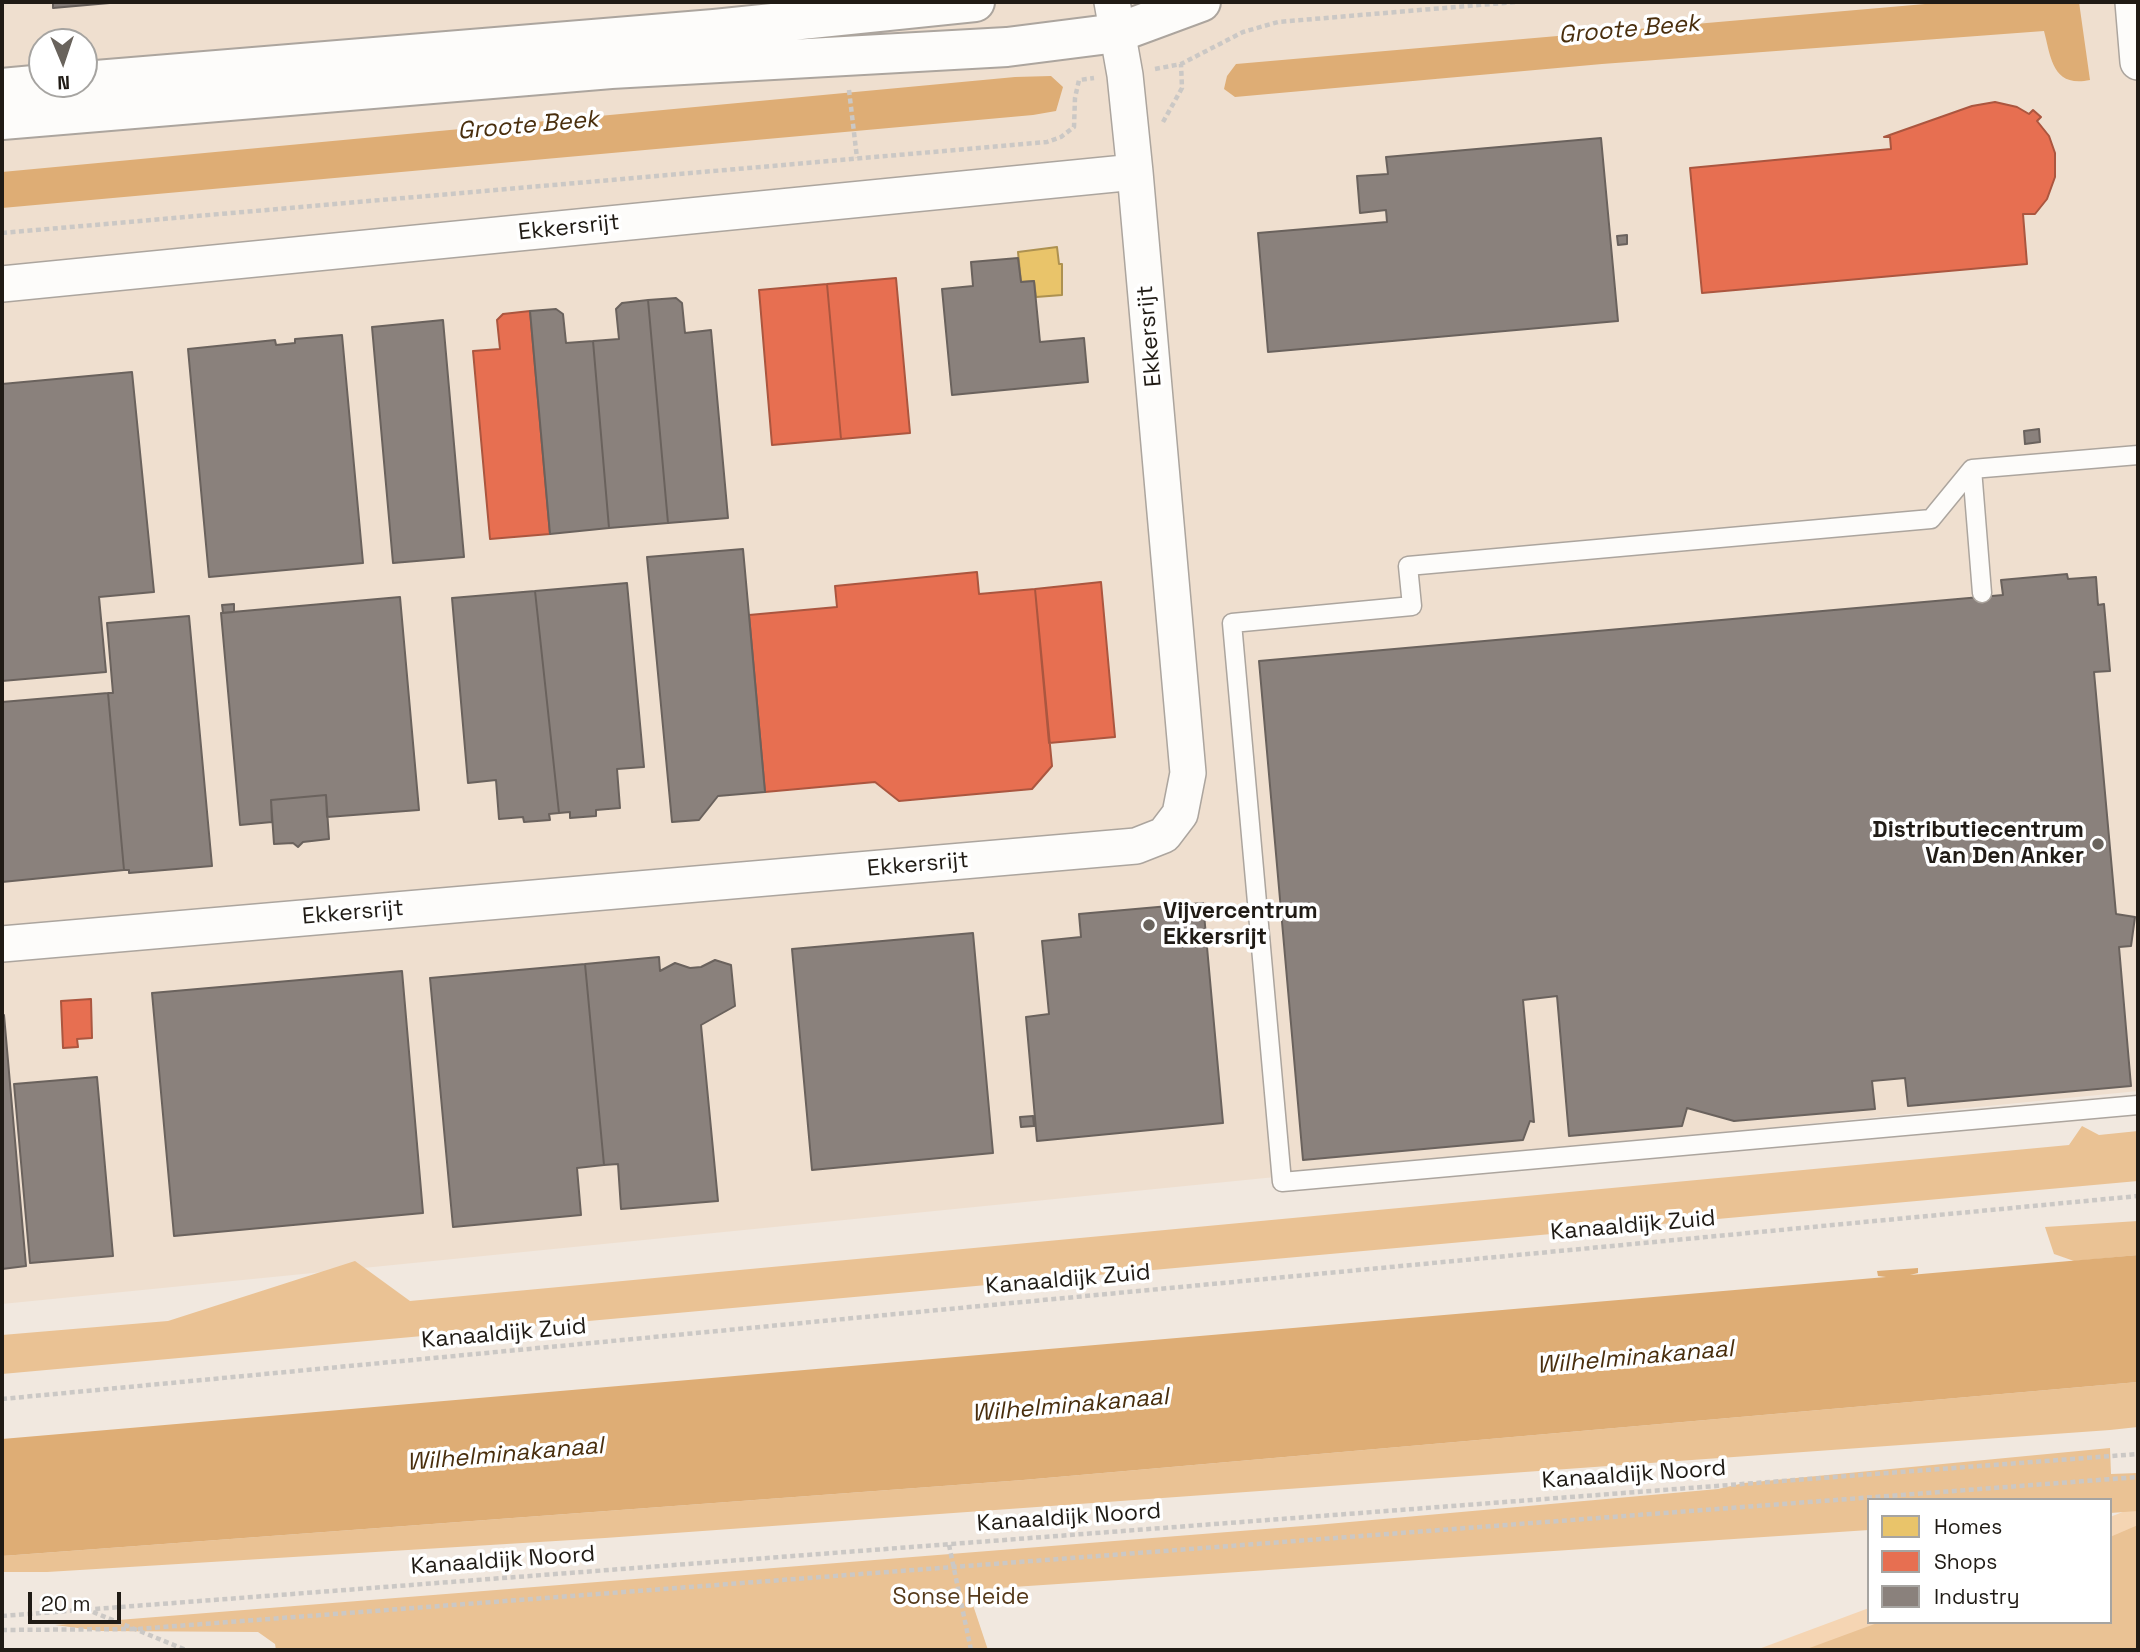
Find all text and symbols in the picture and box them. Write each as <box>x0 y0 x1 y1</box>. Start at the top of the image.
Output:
water label: Groote Beek <box>1557 9 1701 51</box>
north arrow <box>28 28 98 98</box>
text: N <box>57 70 70 95</box>
water label: Groote Beek <box>456 105 600 147</box>
street label: Ekkersrijt <box>517 209 621 247</box>
street label: Ekkersrijt <box>1132 284 1168 388</box>
place label: Distributiecentrum Van Den Anker <box>1872 817 2084 871</box>
marker: Distributiecentrum Van Den Anker <box>2090 836 2106 852</box>
street label: Ekkersrijt <box>866 847 970 883</box>
street label: Ekkersrijt <box>301 895 405 931</box>
place label: Vijvercentrum Ekkersrijt <box>1163 898 1318 952</box>
marker: Vijvercentrum Ekkersrijt <box>1141 917 1157 933</box>
street label: Kanaaldijk Zuid <box>1549 1205 1717 1247</box>
street label: Kanaaldijk Zuid <box>984 1259 1152 1301</box>
street label: Kanaaldijk Zuid <box>420 1313 588 1355</box>
water label: Wilhelminakanaal <box>1536 1335 1734 1381</box>
water label: Wilhelminakanaal <box>971 1383 1169 1429</box>
water label: Wilhelminakanaal <box>406 1432 604 1478</box>
street label: Kanaaldijk Noord <box>1541 1455 1727 1495</box>
street label: Kanaaldijk Noord <box>976 1498 1162 1538</box>
legend <box>1867 1498 2112 1624</box>
text: Homes <box>1934 1513 2002 1540</box>
street label: Kanaaldijk Noord <box>410 1541 596 1581</box>
text: Shops <box>1934 1548 1997 1575</box>
scale bar <box>32 1578 124 1622</box>
text: Industry <box>1934 1583 2020 1610</box>
park label: Sonse Heide <box>893 1584 1029 1612</box>
text: 20 m <box>41 1590 91 1617</box>

